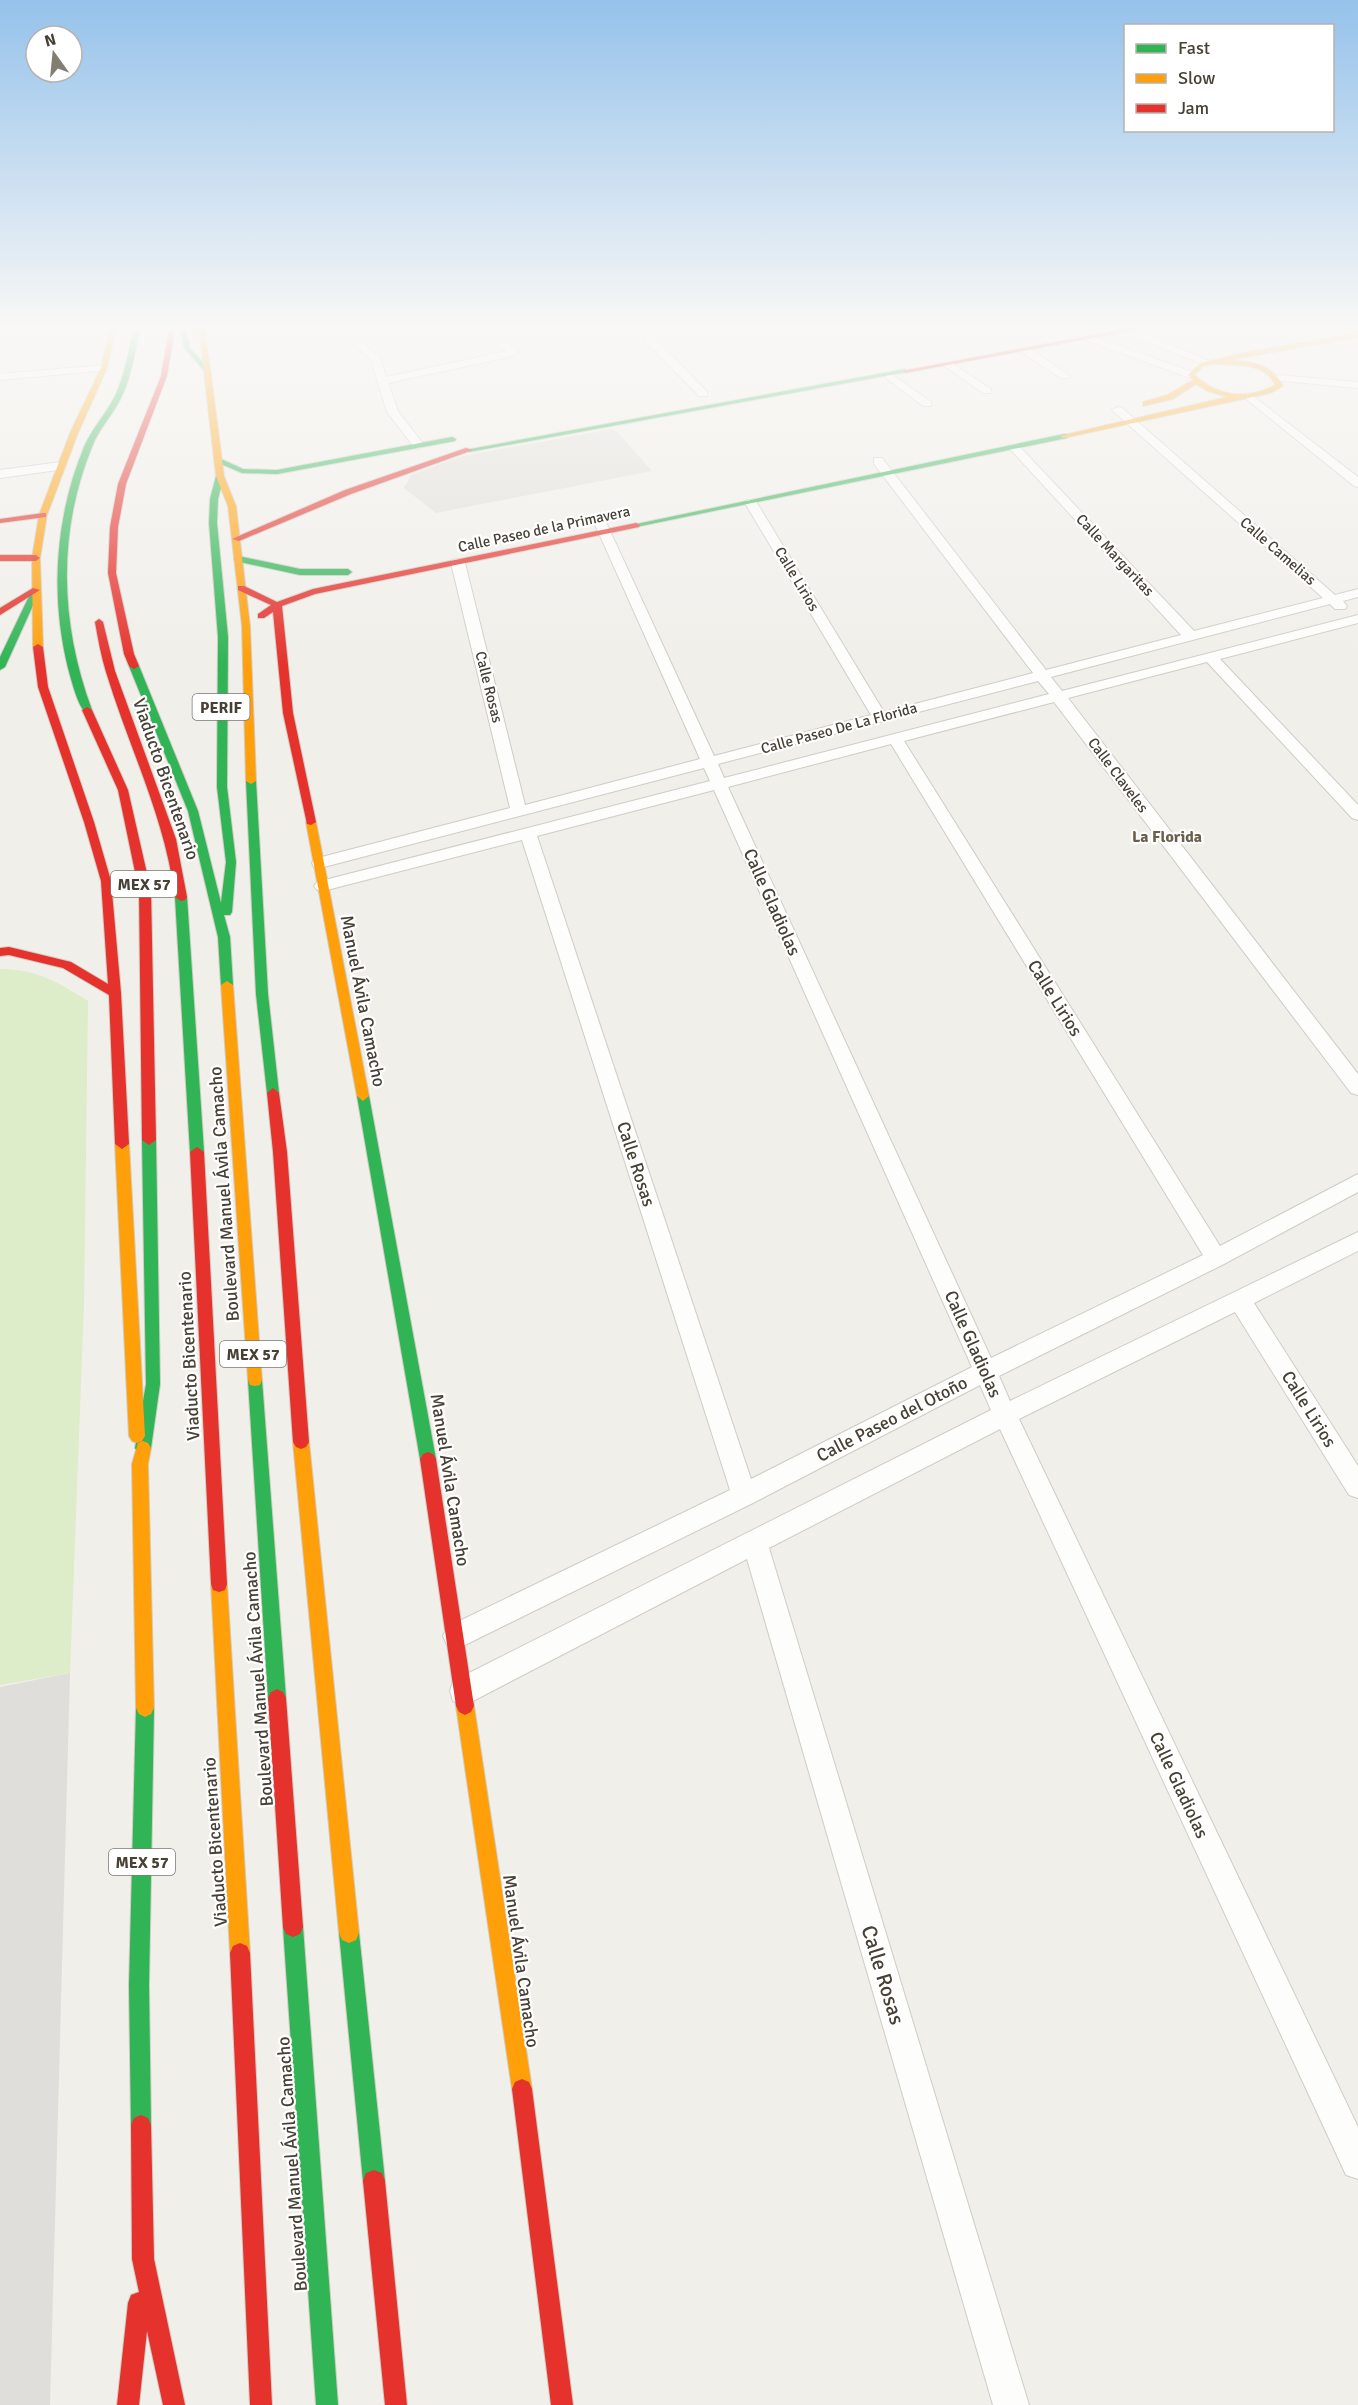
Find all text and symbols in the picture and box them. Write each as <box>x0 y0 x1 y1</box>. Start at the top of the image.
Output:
north arrow <box>24 24 84 84</box>
legend <box>1124 24 1334 132</box>
text: N <box>42 29 58 52</box>
text: Fast <box>1178 37 1210 59</box>
text: Slow <box>1178 67 1215 89</box>
text: Jam <box>1178 97 1209 119</box>
street label: Calle Paseo de la Primavera <box>456 502 632 556</box>
street label: Calle Margaritas <box>1072 510 1158 600</box>
street label: Calle Camelias <box>1236 513 1320 589</box>
street label: Calle Lirios <box>771 544 823 615</box>
street label: Calle Rosas <box>471 649 507 725</box>
road number: PERIF <box>192 694 250 720</box>
street label: Viaducto Bicentenario <box>128 695 204 863</box>
street label: Calle Paseo De La Florida <box>759 698 919 758</box>
street label: Calle Claveles <box>1084 734 1152 816</box>
district label: La Florida <box>1132 827 1202 847</box>
street label: Calle Gladiolas <box>739 845 805 959</box>
road number: MEX 57 <box>111 871 177 897</box>
street label: Manuel Ávila Camacho <box>336 913 390 1089</box>
street label: Calle Lirios <box>1023 956 1087 1040</box>
street label: Boulevard Manuel Ávila Camacho <box>204 1066 244 1322</box>
street label: Calle Rosas <box>612 1119 660 1209</box>
street label: Viaducto Bicentenario <box>174 1271 204 1441</box>
street label: Calle Gladiolas <box>940 1287 1006 1401</box>
road number: MEX 57 <box>220 1341 286 1367</box>
street label: Calle Lirios <box>1277 1367 1341 1451</box>
street label: Calle Paseo del Otoño <box>813 1371 971 1467</box>
street label: Manuel Ávila Camacho <box>425 1392 475 1568</box>
street label: Boulevard Manuel Ávila Camacho <box>238 1551 278 1807</box>
street label: Calle Gladiolas <box>1145 1728 1213 1842</box>
street label: Viaducto Bicentenario <box>198 1757 232 1927</box>
road number: MEX 57 <box>109 1849 175 1875</box>
street label: Manuel Ávila Camacho <box>498 1873 544 2049</box>
street label: Calle Rosas <box>856 1922 910 2028</box>
street label: Boulevard Manuel Ávila Camacho <box>272 2036 312 2292</box>

